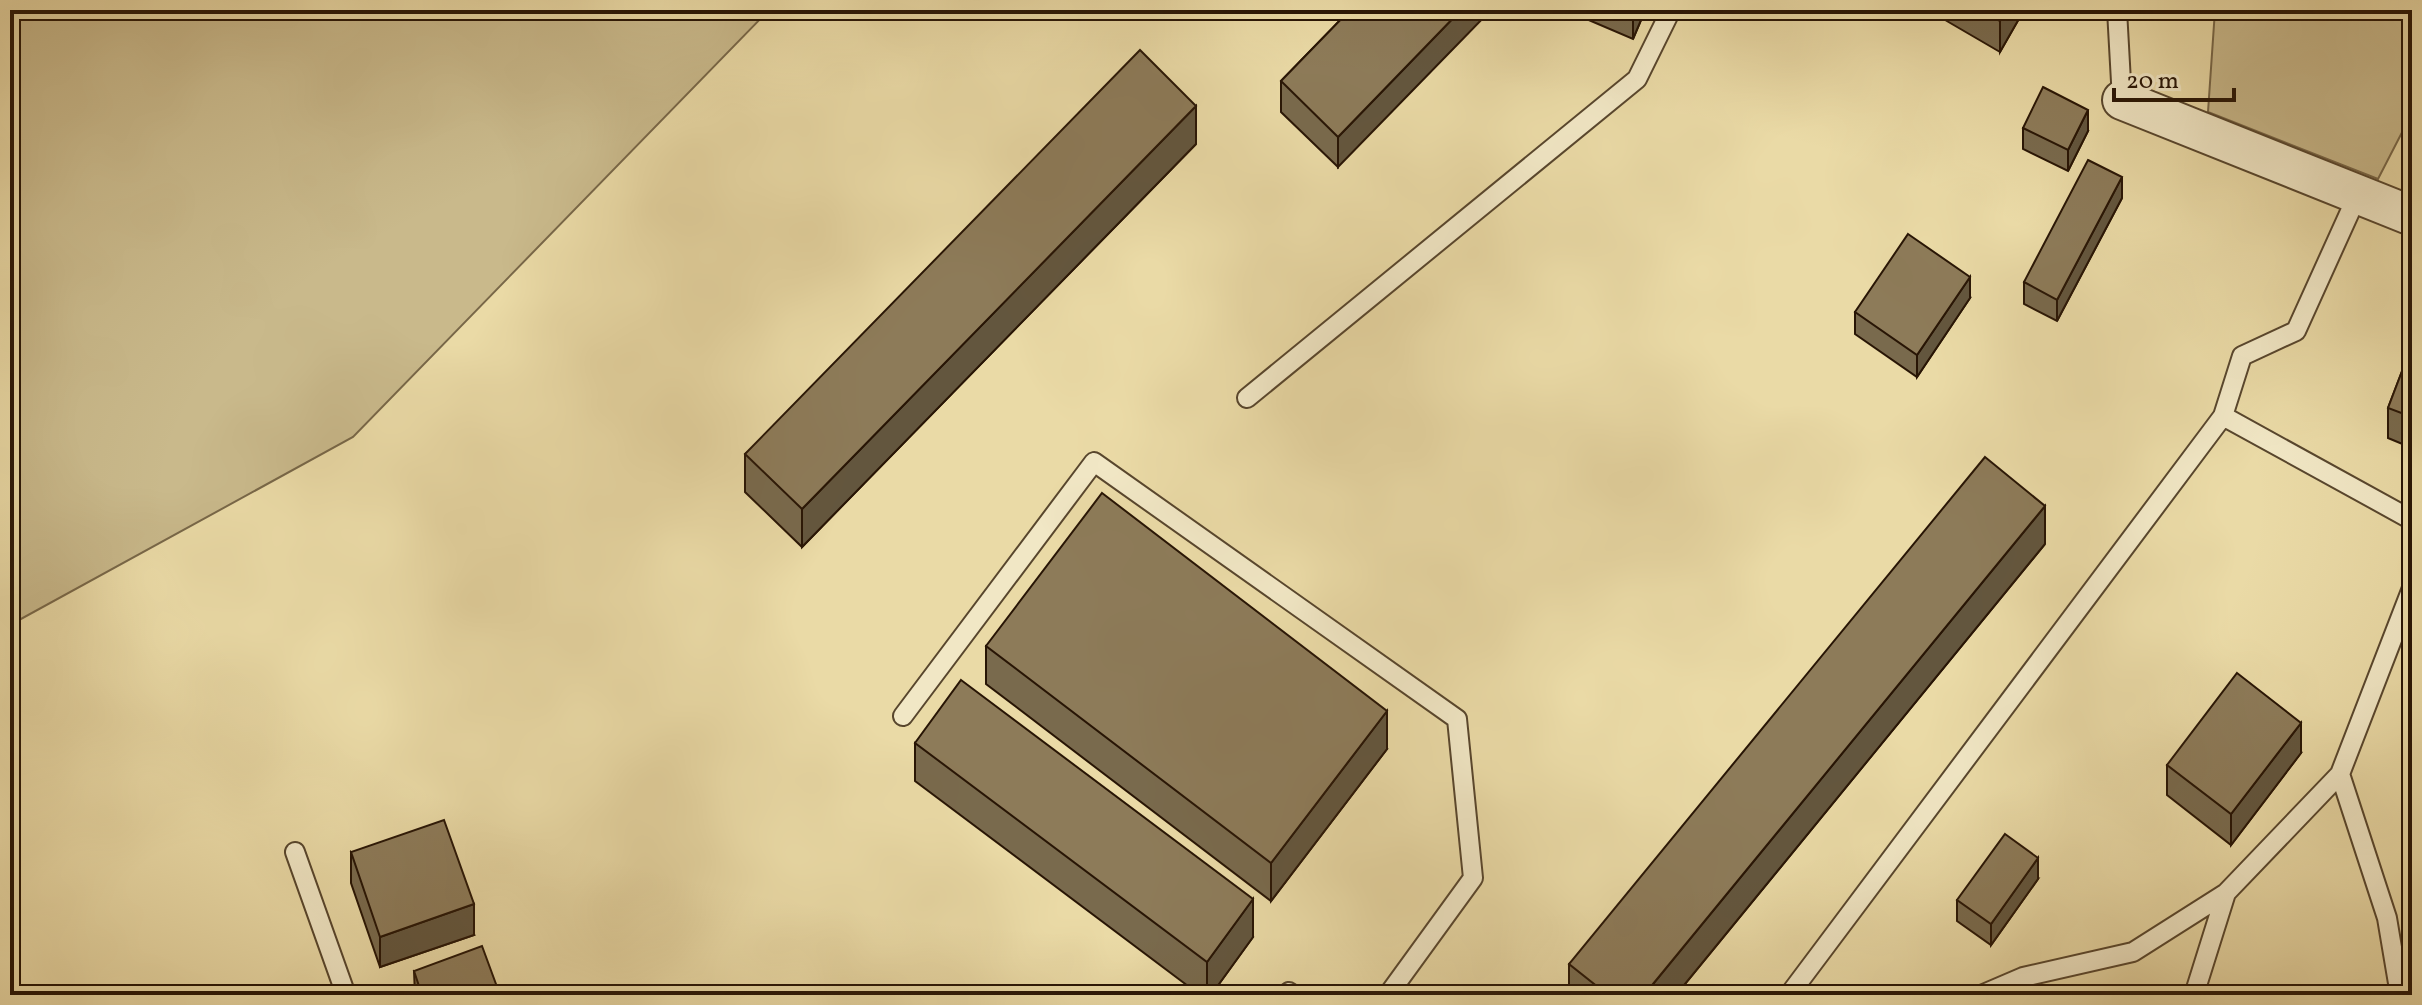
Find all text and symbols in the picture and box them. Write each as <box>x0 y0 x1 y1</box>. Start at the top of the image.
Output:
scale bar <box>2114 52 2234 102</box>
text: 20 m <box>2126 65 2179 99</box>

